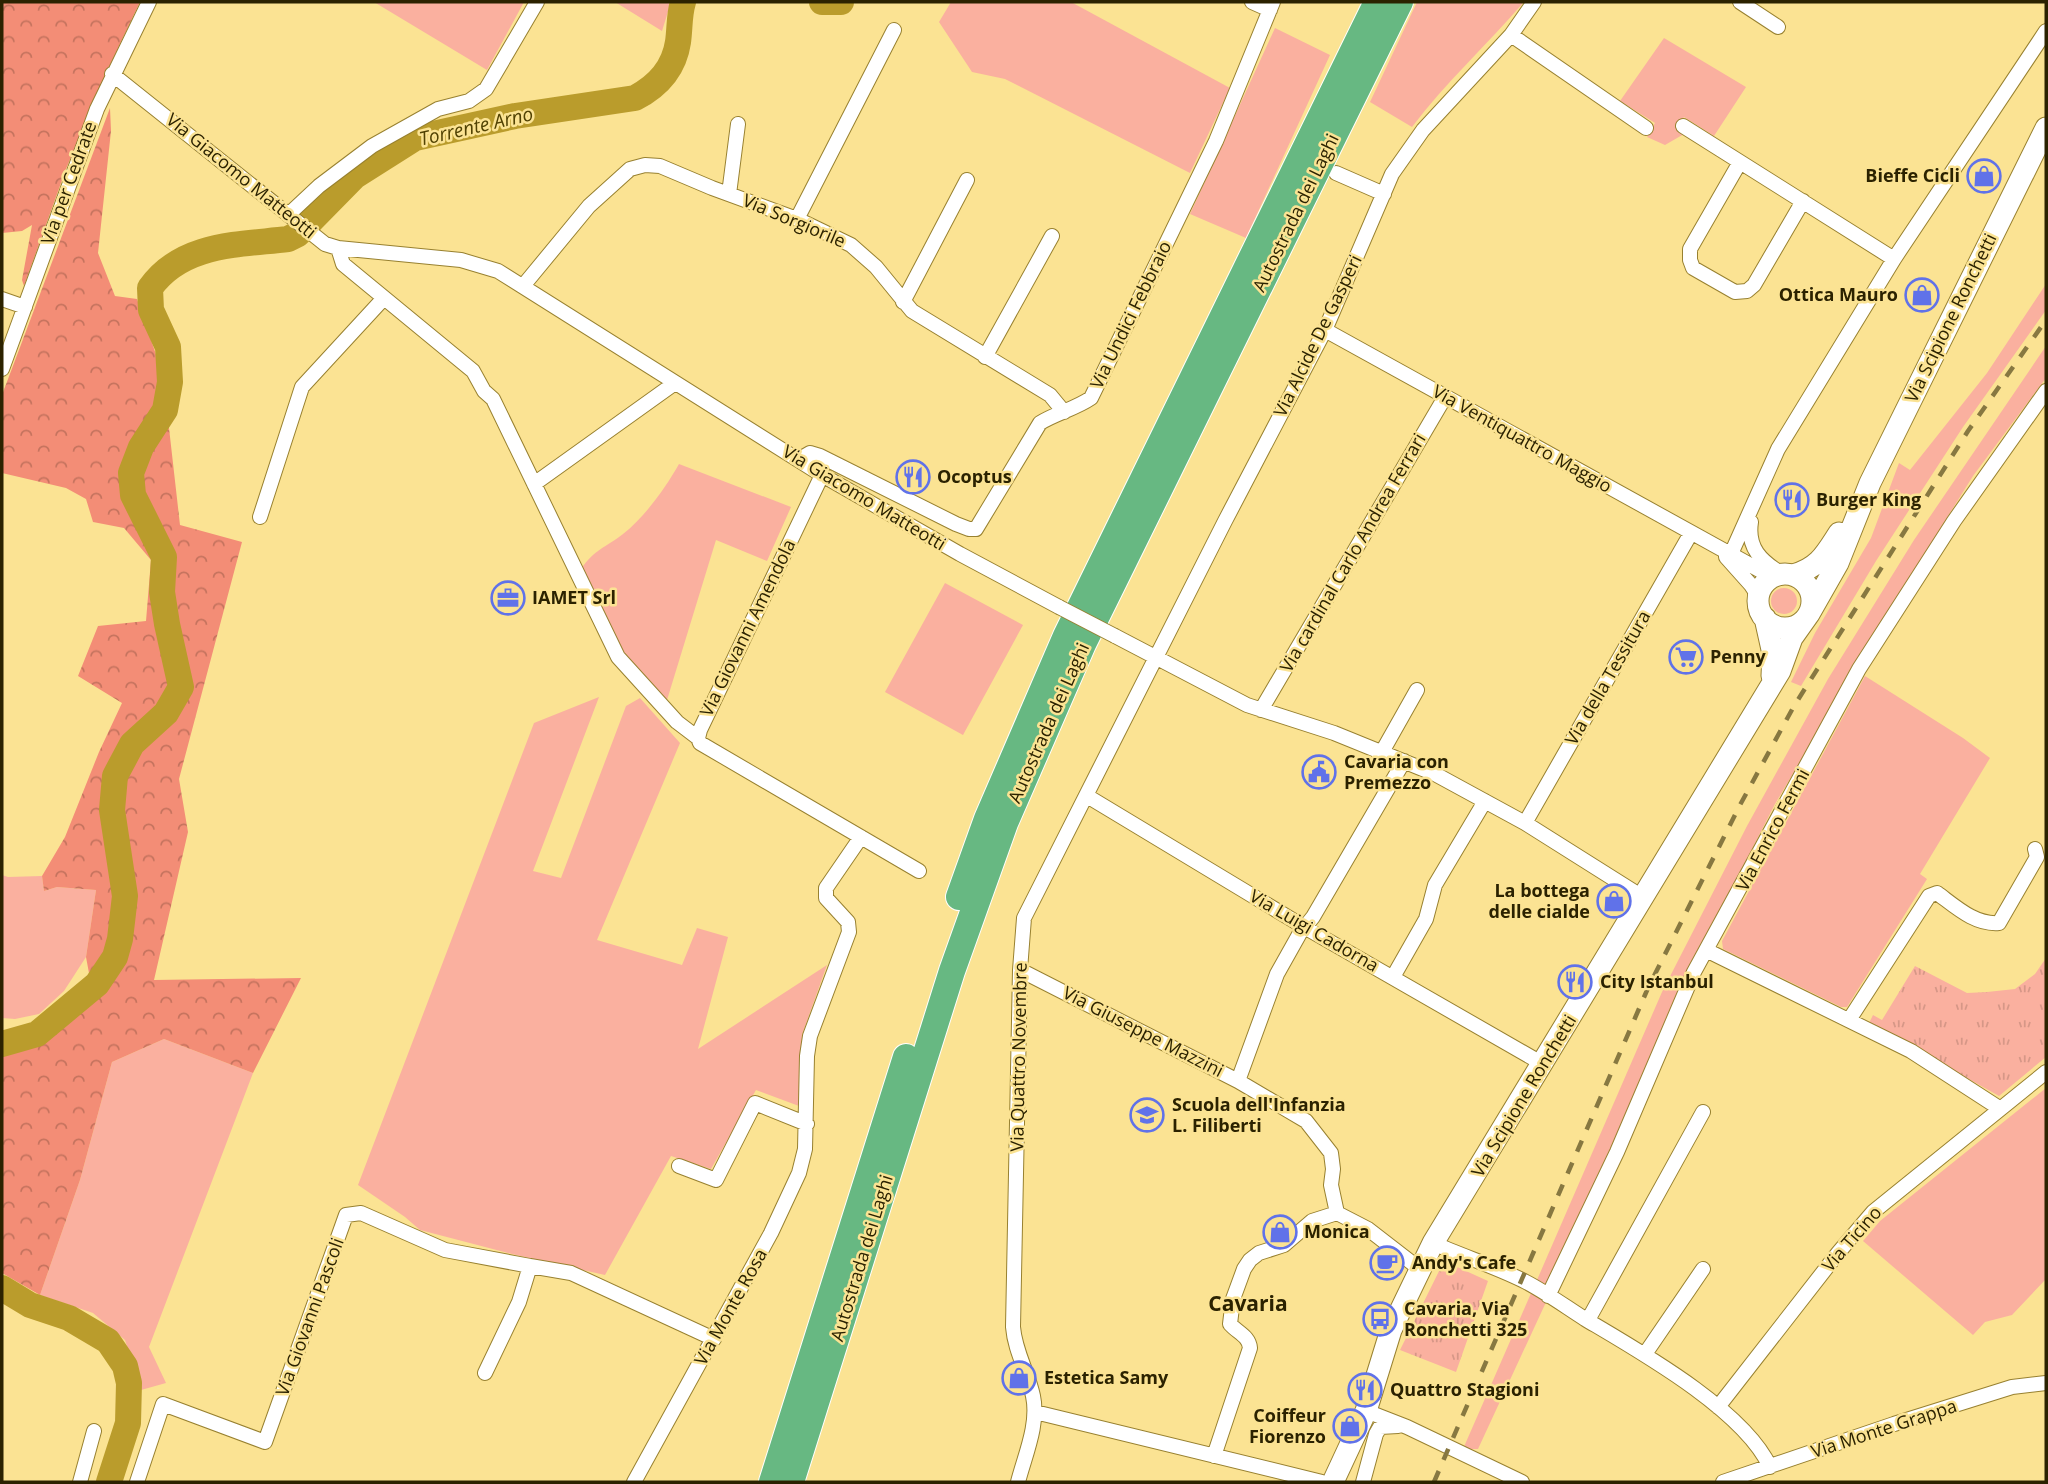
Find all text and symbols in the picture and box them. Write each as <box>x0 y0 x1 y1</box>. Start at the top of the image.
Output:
water label: Torrente Arno <box>417 100 535 152</box>
street label: Via Giacomo Matteotti <box>162 107 322 243</box>
street label: Via per Cedrate <box>35 118 101 248</box>
street label: Autostrada dei Laghi <box>1246 130 1344 295</box>
shop icon: Bieffe Cicli <box>1965 157 2003 195</box>
place label: Bieffe Cicli <box>1865 163 1960 187</box>
street label: Via Sorgiorile <box>739 188 850 253</box>
street label: Via Scipione Ronchetti <box>1899 229 2002 406</box>
street label: Via Undici Febbraio <box>1084 237 1176 392</box>
street label: Via Alcide De Gasperi <box>1267 251 1367 421</box>
shop icon: Ottica Mauro <box>1903 276 1941 314</box>
place label: Ottica Mauro <box>1779 282 1898 306</box>
street label: Via Ventiquattro Maggio <box>1428 379 1616 498</box>
street label: Via cardinal Carlo Andrea Ferrari <box>1274 429 1431 676</box>
street label: Via Giacomo Matteotti <box>778 439 951 555</box>
restaurant icon: Ocoptus <box>894 458 932 496</box>
place label: Ocoptus <box>937 464 1012 488</box>
restaurant icon: Burger King <box>1773 481 1811 519</box>
place label: Burger King <box>1816 487 1921 511</box>
street label: Via Giovanni Amendola <box>694 535 800 720</box>
office icon: IAMET Srl <box>489 579 527 617</box>
place label: IAMET Srl <box>532 585 616 609</box>
street label: Via della Tessitura <box>1559 606 1655 749</box>
supermarket icon: Penny <box>1667 638 1705 676</box>
street label: Autostrada dei Laghi <box>1002 639 1094 806</box>
place label: Penny <box>1710 644 1767 668</box>
place label: Cavaria con Premezzo <box>1344 749 1449 794</box>
public building icon: Cavaria con Premezzo <box>1300 753 1338 791</box>
street label: Via Enrico Fermi <box>1730 764 1814 895</box>
place label: La bottega delle cialde <box>1489 878 1590 923</box>
shop icon: La bottega delle cialde <box>1595 882 1633 920</box>
street label: Via Luigi Cadorna <box>1245 883 1384 977</box>
street label: Via Quattro Novembre <box>1004 962 1032 1152</box>
restaurant icon: City Istanbul <box>1556 963 1594 1001</box>
place label: City Istanbul <box>1600 969 1714 993</box>
street label: Via Giuseppe Mazzini <box>1059 980 1228 1082</box>
street label: Via Scipione Ronchetti <box>1465 1010 1581 1181</box>
place label: Scuola dell'Infanzia L. Filiberti <box>1172 1092 1346 1137</box>
school or university icon: Scuola dell'Infanzia L. Filiberti <box>1128 1096 1166 1134</box>
street label: Autostrada dei Laghi <box>824 1172 898 1344</box>
street label: Via Ticino <box>1816 1200 1886 1276</box>
shop icon: Monica <box>1261 1213 1299 1251</box>
place label: Monica <box>1304 1219 1370 1243</box>
street label: Via Giovanni Pascoli <box>269 1234 349 1399</box>
street label: Via Monte Rosa <box>688 1244 772 1369</box>
cafe icon: Andy's Cafe <box>1368 1244 1406 1282</box>
place label: Andy's Cafe <box>1412 1250 1516 1274</box>
district label: Cavaria <box>1208 1289 1288 1317</box>
place label: Cavaria, Via Ronchetti 325 <box>1404 1296 1527 1341</box>
bus stop icon: Cavaria, Via Ronchetti 325 <box>1361 1300 1399 1338</box>
shop icon: Estetica Samy <box>1000 1359 1038 1397</box>
place label: Estetica Samy <box>1044 1365 1169 1389</box>
restaurant icon: Quattro Stagioni <box>1346 1371 1384 1409</box>
place label: Quattro Stagioni <box>1390 1377 1539 1401</box>
street label: Via Monte Grappa <box>1808 1393 1960 1463</box>
place label: Coiffeur Fiorenzo <box>1249 1403 1326 1448</box>
shop icon: Coiffeur Fiorenzo <box>1331 1407 1369 1445</box>

